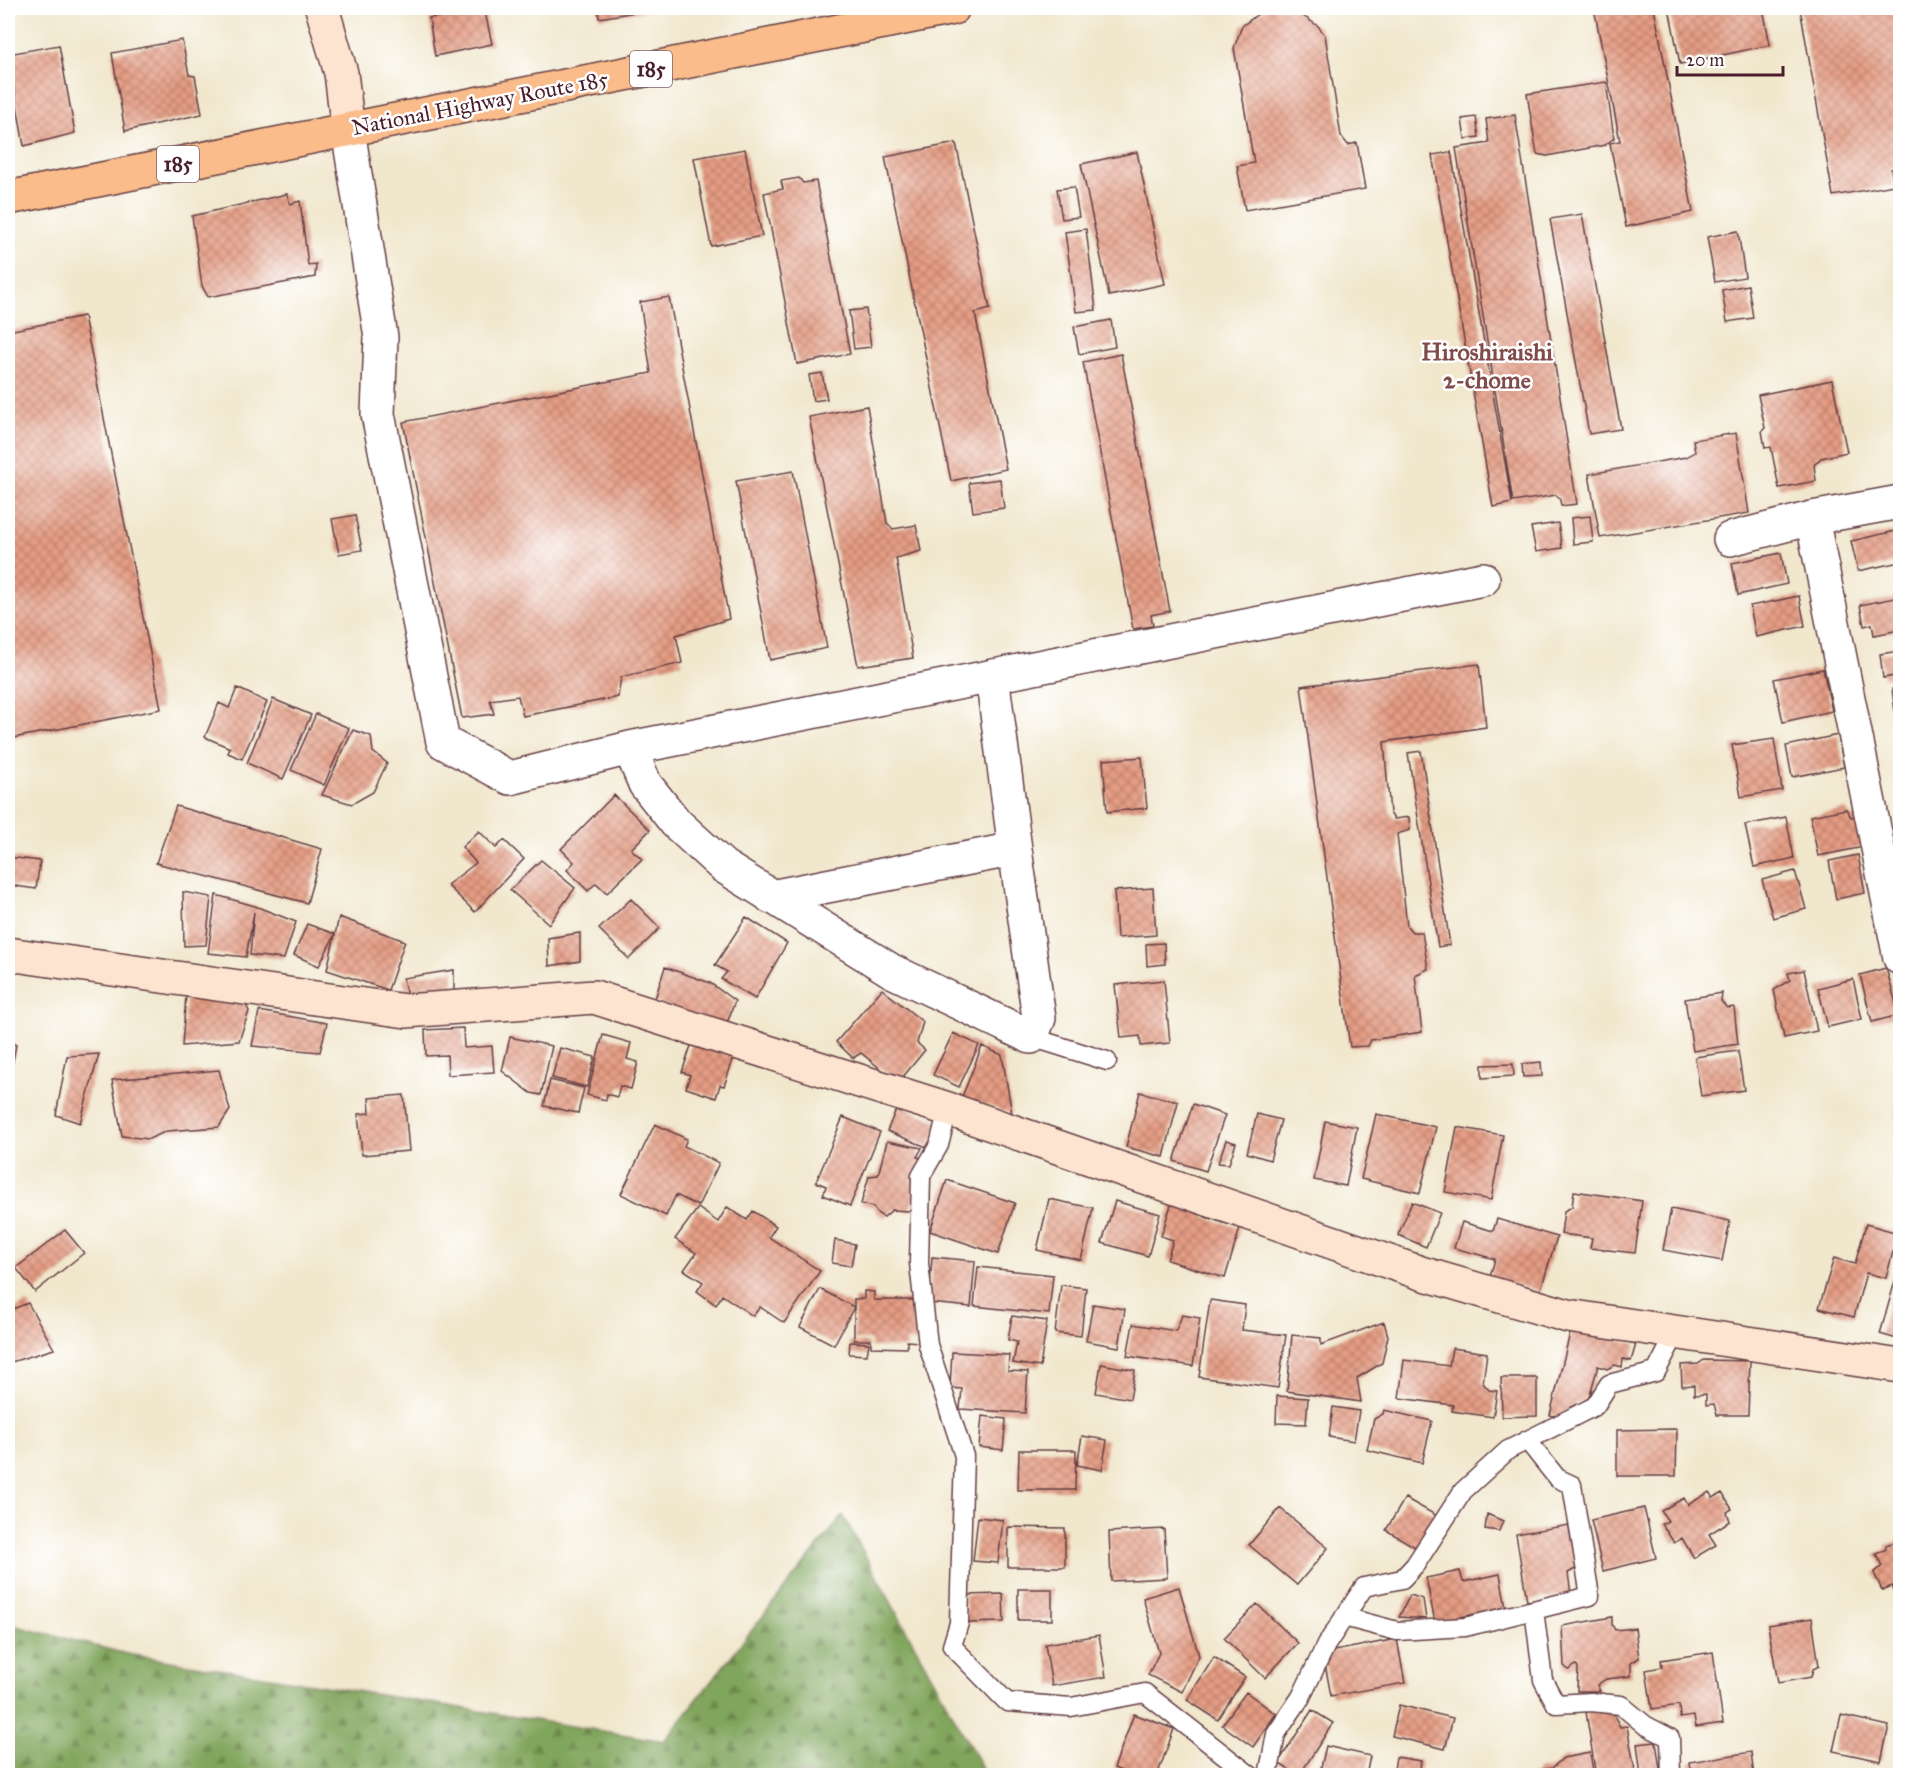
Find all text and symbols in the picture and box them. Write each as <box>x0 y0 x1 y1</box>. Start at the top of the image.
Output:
scale bar <box>1677 39 1784 77</box>
text: 20 m <box>1686 49 1724 71</box>
road number: 185 <box>630 51 672 87</box>
street label: National Highway Route 185 <box>350 65 610 141</box>
road number: 185 <box>157 146 199 182</box>
district label: Hiroshiraishi 2-chome <box>1421 337 1553 395</box>

